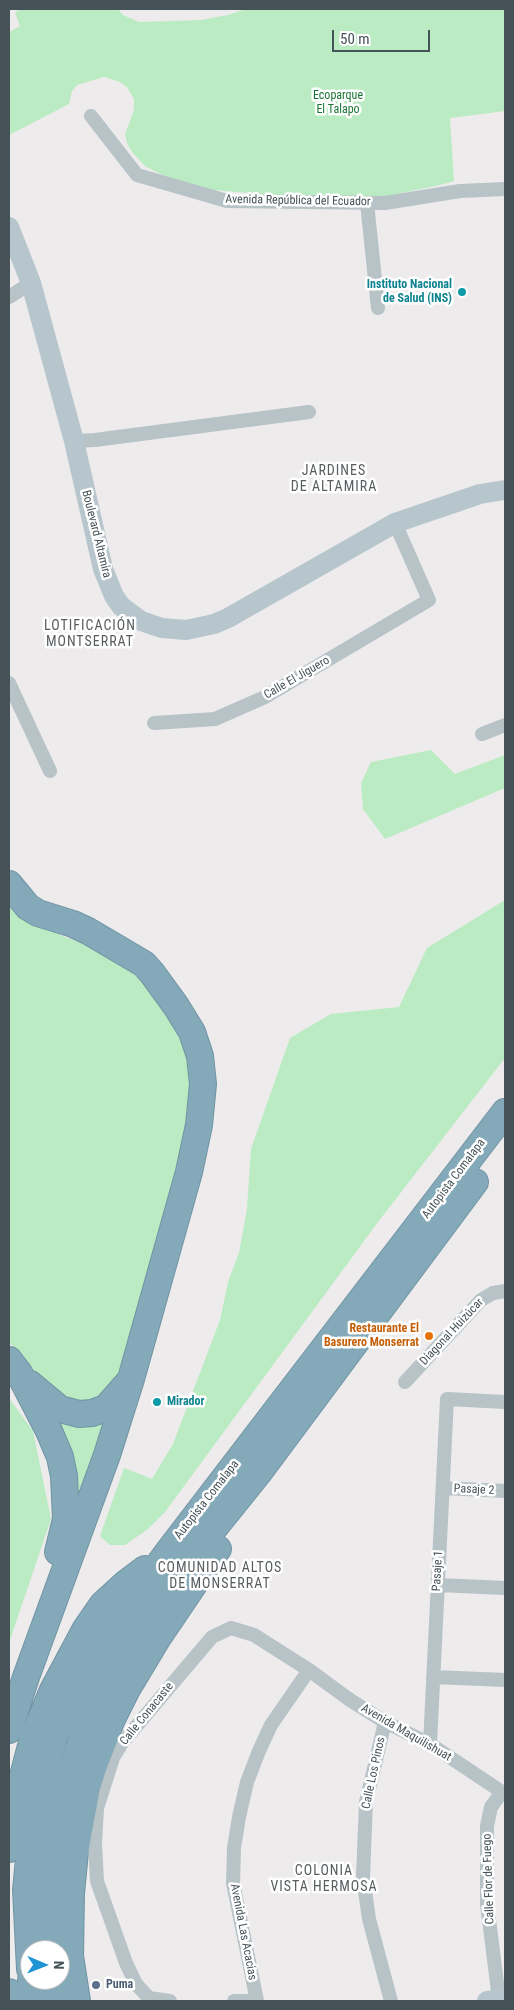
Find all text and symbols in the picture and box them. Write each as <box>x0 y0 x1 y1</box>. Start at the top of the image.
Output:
scale bar <box>334 20 432 52</box>
text: 50 m <box>340 30 370 48</box>
park label: Ecoparque El Talapo <box>313 89 363 117</box>
street label: Avenida República del Ecuador <box>225 193 371 209</box>
place label: Instituto Nacional de Salud (INS) <box>367 278 452 306</box>
marker: Instituto Nacional de Salud (INS) <box>456 286 468 298</box>
district label: JARDINES DE ALTAMIRA <box>289 463 379 496</box>
street label: Boulevard Altamira <box>78 489 114 579</box>
district label: LOTIFICACIÓN MONTSERRAT <box>43 618 137 650</box>
street label: Calle El Jiguero <box>262 653 332 703</box>
street label: Autopista Comalapa <box>419 1136 489 1222</box>
street label: Diagonal Huizúcar <box>417 1296 487 1368</box>
place label: Restaurante El Basurero Monserrat <box>324 1322 419 1350</box>
marker: Restaurante El Basurero Monserrat <box>423 1330 435 1342</box>
place label: Mirador <box>167 1395 204 1409</box>
marker: Mirador <box>151 1396 163 1408</box>
street label: Autopista Comalapa <box>172 1458 242 1542</box>
street label: Pasaje 2 <box>453 1482 495 1498</box>
street label: Pasaje 1 <box>430 1550 446 1592</box>
district label: COMUNIDAD ALTOS DE MONSERRAT <box>156 1560 284 1592</box>
street label: Calle Conacaste <box>117 1680 177 1748</box>
street label: Avenida Maquilishuat <box>358 1701 454 1765</box>
street label: Calle Los Pinos <box>359 1736 389 1810</box>
street label: Calle Flor de Fuego <box>480 1833 498 1925</box>
district label: COLONIA VISTA HERMOSA <box>269 1863 379 1895</box>
street label: Avenida Las Acacias <box>227 1883 259 1981</box>
north arrow <box>20 1940 70 1990</box>
text: N <box>51 1961 67 1970</box>
place label: Puma <box>106 1978 133 1992</box>
marker: Puma <box>90 1979 102 1991</box>

